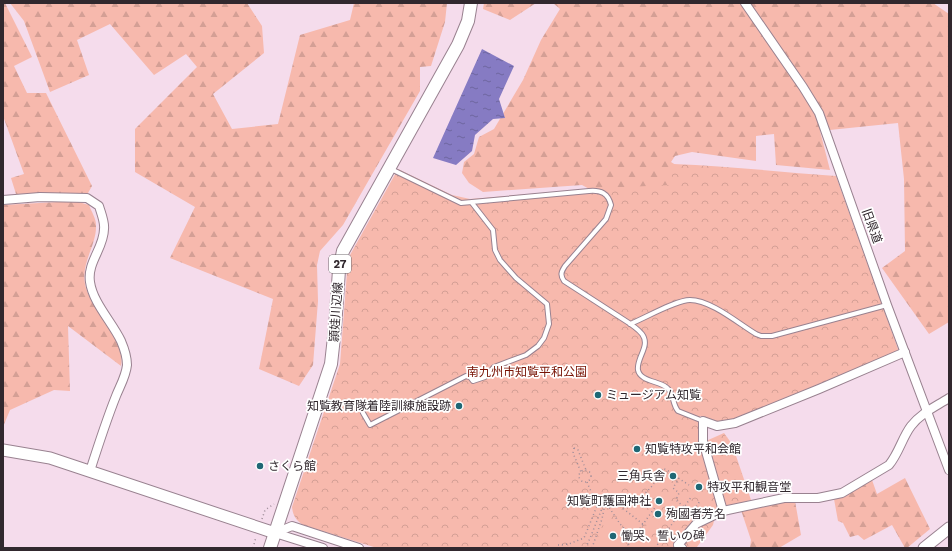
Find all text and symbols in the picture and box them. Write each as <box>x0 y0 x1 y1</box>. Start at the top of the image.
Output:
street label: 旧県道 <box>859 207 885 245</box>
road number: 27 <box>329 255 351 273</box>
street label: 頴娃川辺線 <box>327 282 345 342</box>
park label: 南九州市知覧平和公園 <box>467 365 587 379</box>
place label: ミュージアム知覧 <box>606 388 701 402</box>
marker: ミュージアム知覧 <box>593 390 603 400</box>
place label: 知覧教育隊着陸訓練施設跡 <box>307 399 451 413</box>
marker: 知覧教育隊着陸訓練施設跡 <box>454 401 464 411</box>
place label: 知覧特攻平和会館 <box>645 442 741 456</box>
marker: 知覧特攻平和会館 <box>632 444 642 454</box>
place label: さくら館 <box>268 459 316 473</box>
marker: さくら館 <box>255 461 265 471</box>
place label: 三角兵舎 <box>617 469 665 483</box>
marker: 三角兵舎 <box>668 471 678 481</box>
place label: 特攻平和観音堂 <box>707 480 791 494</box>
marker: 特攻平和観音堂 <box>694 482 704 492</box>
place label: 知覧町護国神社 <box>567 494 651 508</box>
marker: 知覧町護国神社 <box>654 496 664 506</box>
place label: 殉國者芳名 <box>666 507 726 521</box>
marker: 殉國者芳名 <box>653 509 663 519</box>
place label: 慟哭、誓いの碑 <box>621 529 705 543</box>
marker: 慟哭、誓いの碑 <box>608 531 618 541</box>

